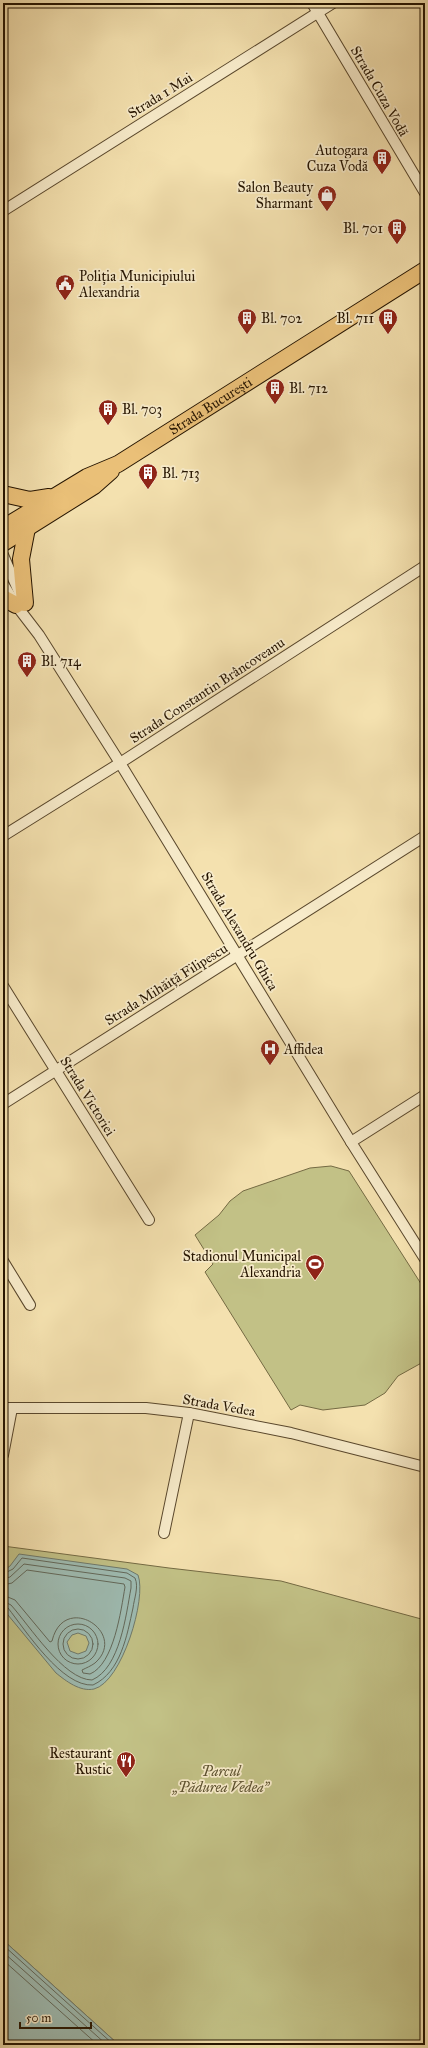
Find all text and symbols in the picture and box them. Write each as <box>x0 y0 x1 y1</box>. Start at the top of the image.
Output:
street label: Strada Cuza Vodă <box>347 43 412 139</box>
street label: Strada 1 Mai <box>125 69 196 122</box>
place label: Autogara Cuza Vodă <box>307 142 368 175</box>
building icon: Autogara Cuza Vodă <box>371 147 393 175</box>
place label: Salon Beauty Sharmant <box>238 179 313 212</box>
shop icon: Salon Beauty Sharmant <box>316 184 338 212</box>
building icon: Bl. 701 <box>386 217 408 245</box>
place label: Bl. 701 <box>343 220 383 237</box>
place label: Poliția Municipiului Alexandria <box>78 268 195 301</box>
public building icon: Poliția Municipiului Alexandria <box>54 273 76 301</box>
building icon: Bl. 702 <box>236 307 258 335</box>
building icon: Bl. 711 <box>377 307 399 335</box>
place label: Bl. 702 <box>261 310 303 327</box>
place label: Bl. 711 <box>336 310 374 327</box>
street label: Strada București <box>166 373 255 439</box>
building icon: Bl. 712 <box>264 377 286 405</box>
place label: Bl. 712 <box>289 380 328 397</box>
building icon: Bl. 703 <box>97 398 119 426</box>
place label: Bl. 703 <box>122 401 162 418</box>
building icon: Bl. 713 <box>137 462 159 490</box>
place label: Bl. 713 <box>162 465 200 482</box>
street label: Strada Constantin Brâncoveanu <box>127 634 288 747</box>
building icon: Bl. 714 <box>16 650 38 678</box>
place label: Bl. 714 <box>41 653 82 670</box>
street label: Strada Alexandru Ghica <box>197 869 282 994</box>
street label: Strada Mihăiță Filipescu <box>102 939 231 1029</box>
hospital icon: Affidea <box>259 1038 281 1066</box>
place label: Affidea <box>283 1041 323 1058</box>
street label: Strada Victoriei <box>56 1053 119 1139</box>
place label: Stadionul Municipal Alexandria <box>183 1248 301 1281</box>
sports icon: Stadionul Municipal Alexandria <box>304 1253 326 1281</box>
street label: Strada Vedea <box>181 1391 257 1420</box>
place label: Restaurant Rustic <box>49 1745 112 1778</box>
restaurant icon: Restaurant Rustic <box>115 1750 137 1778</box>
park label: Parcul „Pădurea Vedea” <box>172 1763 271 1796</box>
scale bar <box>20 2004 91 2030</box>
text: 50 m <box>26 2011 51 2025</box>

